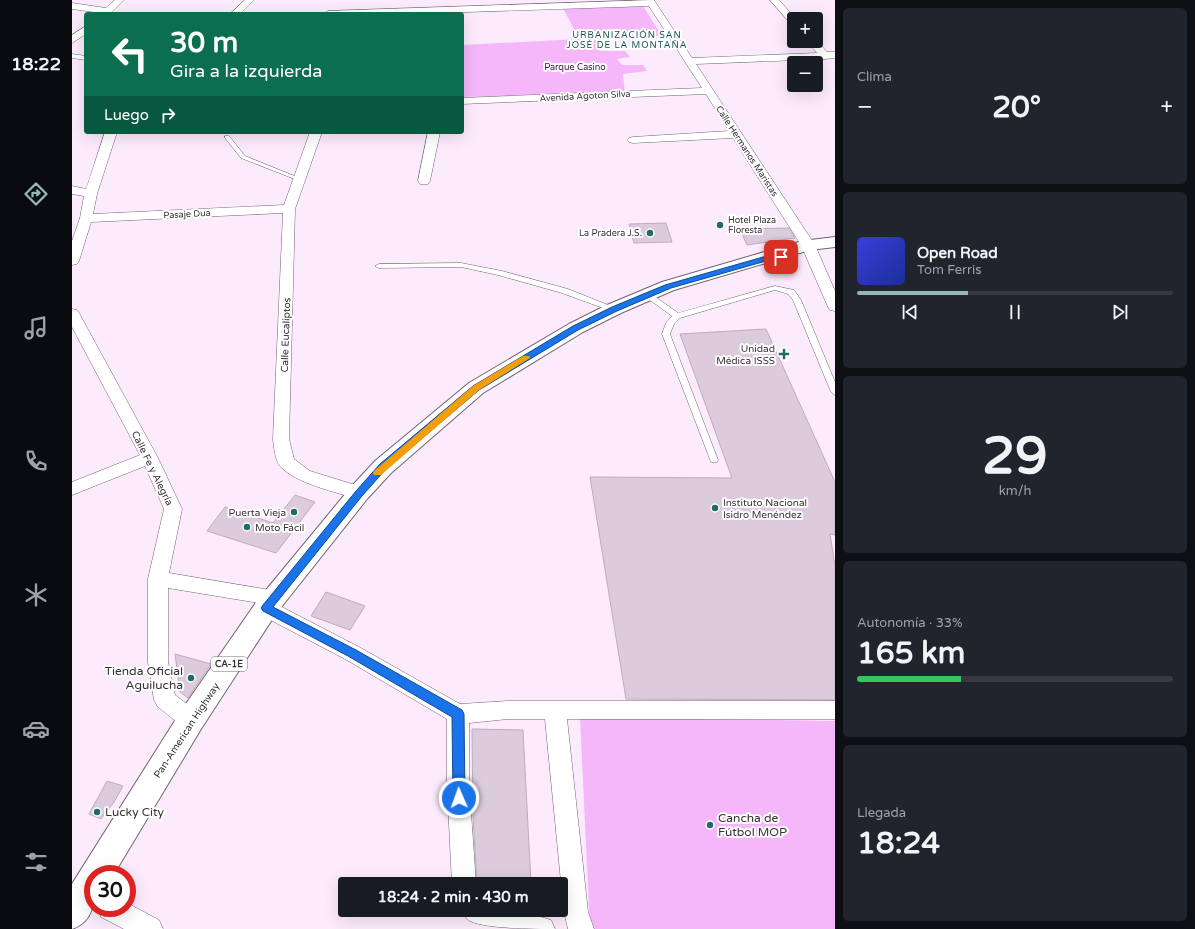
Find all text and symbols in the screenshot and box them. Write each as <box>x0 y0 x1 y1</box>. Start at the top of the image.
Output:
map controls <box>787 12 823 92</box>
button: + <box>787 12 823 48</box>
text: 30 m <box>170 26 238 60</box>
icon: left <box>104 28 156 80</box>
district label: URBANIZACIÓN SAN JOSÉ DE LA MONTAÑA <box>567 29 687 51</box>
text: 18:22 <box>11 53 61 75</box>
button: − <box>787 56 823 92</box>
text: Gira a la izquierda <box>170 60 322 82</box>
park label: Parque Casino <box>544 62 606 73</box>
text: Clima <box>857 69 892 85</box>
street label: Avenida Agoton Silva <box>539 89 631 104</box>
text: 20° <box>992 89 1041 126</box>
text: − <box>857 94 873 120</box>
text: + <box>1161 94 1173 120</box>
icon: right <box>157 104 179 126</box>
street label: Calle Hermanos Maristas <box>713 104 780 199</box>
text: Luego <box>104 106 149 124</box>
icon: directions <box>22 180 50 208</box>
street label: Pasaje Dua <box>163 208 211 221</box>
place label: Hotel Plaza Floresta <box>728 215 776 236</box>
marker: Hotel Plaza Floresta <box>715 220 725 230</box>
place label: La Pradera J.S. <box>579 228 642 239</box>
marker: La Pradera J.S. <box>645 228 655 238</box>
pin <box>764 240 798 274</box>
text: Open Road <box>917 244 998 262</box>
icon: arrive <box>770 246 792 268</box>
text: Tom Ferris <box>917 262 981 278</box>
street label: Calle Eucaliptos <box>279 297 293 373</box>
icon: previous <box>899 301 921 323</box>
icon: pause <box>1004 301 1026 323</box>
icon: next <box>1109 301 1131 323</box>
icon: music <box>22 314 50 342</box>
place label: Unidad Médica ISSS <box>716 343 775 367</box>
marker: Unidad Médica ISSS <box>778 348 790 360</box>
text: 29 <box>982 425 1048 488</box>
street label: Calle Fe y Alegría <box>129 429 175 508</box>
icon: phone <box>22 447 50 475</box>
text: km/h <box>999 483 1031 499</box>
place label: Instituto Nacional Isidro Menéndez <box>723 497 807 521</box>
marker: Instituto Nacional Isidro Menéndez <box>710 503 720 513</box>
place label: Puerta Vieja <box>229 507 286 519</box>
marker: Puerta Vieja <box>289 507 299 517</box>
marker: Moto Fácil <box>242 522 252 532</box>
place label: Moto Fácil <box>255 522 304 534</box>
icon: climate <box>22 581 50 609</box>
text: Autonomía · 33% <box>857 615 963 631</box>
text: 165 km <box>857 635 965 672</box>
road number: CA-1E <box>211 657 247 671</box>
place label: Tienda Oficial Aguilucha <box>105 664 183 692</box>
marker: Tienda Oficial Aguilucha <box>186 673 196 683</box>
street label: Pan-American Highway <box>151 680 223 780</box>
icon: car <box>22 715 50 743</box>
position arrow <box>438 777 480 819</box>
place label: Lucky City <box>105 805 165 819</box>
text: Llegada <box>857 805 906 821</box>
marker: Lucky City <box>92 807 102 817</box>
place label: Cancha de Fútbol MOP <box>718 811 787 839</box>
marker: Cancha de Fútbol MOP <box>705 820 715 830</box>
text: 18:24 <box>857 825 940 862</box>
icon: filters <box>22 848 50 876</box>
speed limit sign: 30 <box>84 865 136 917</box>
text: 18:24 · 2 min · 430 m <box>378 888 528 906</box>

